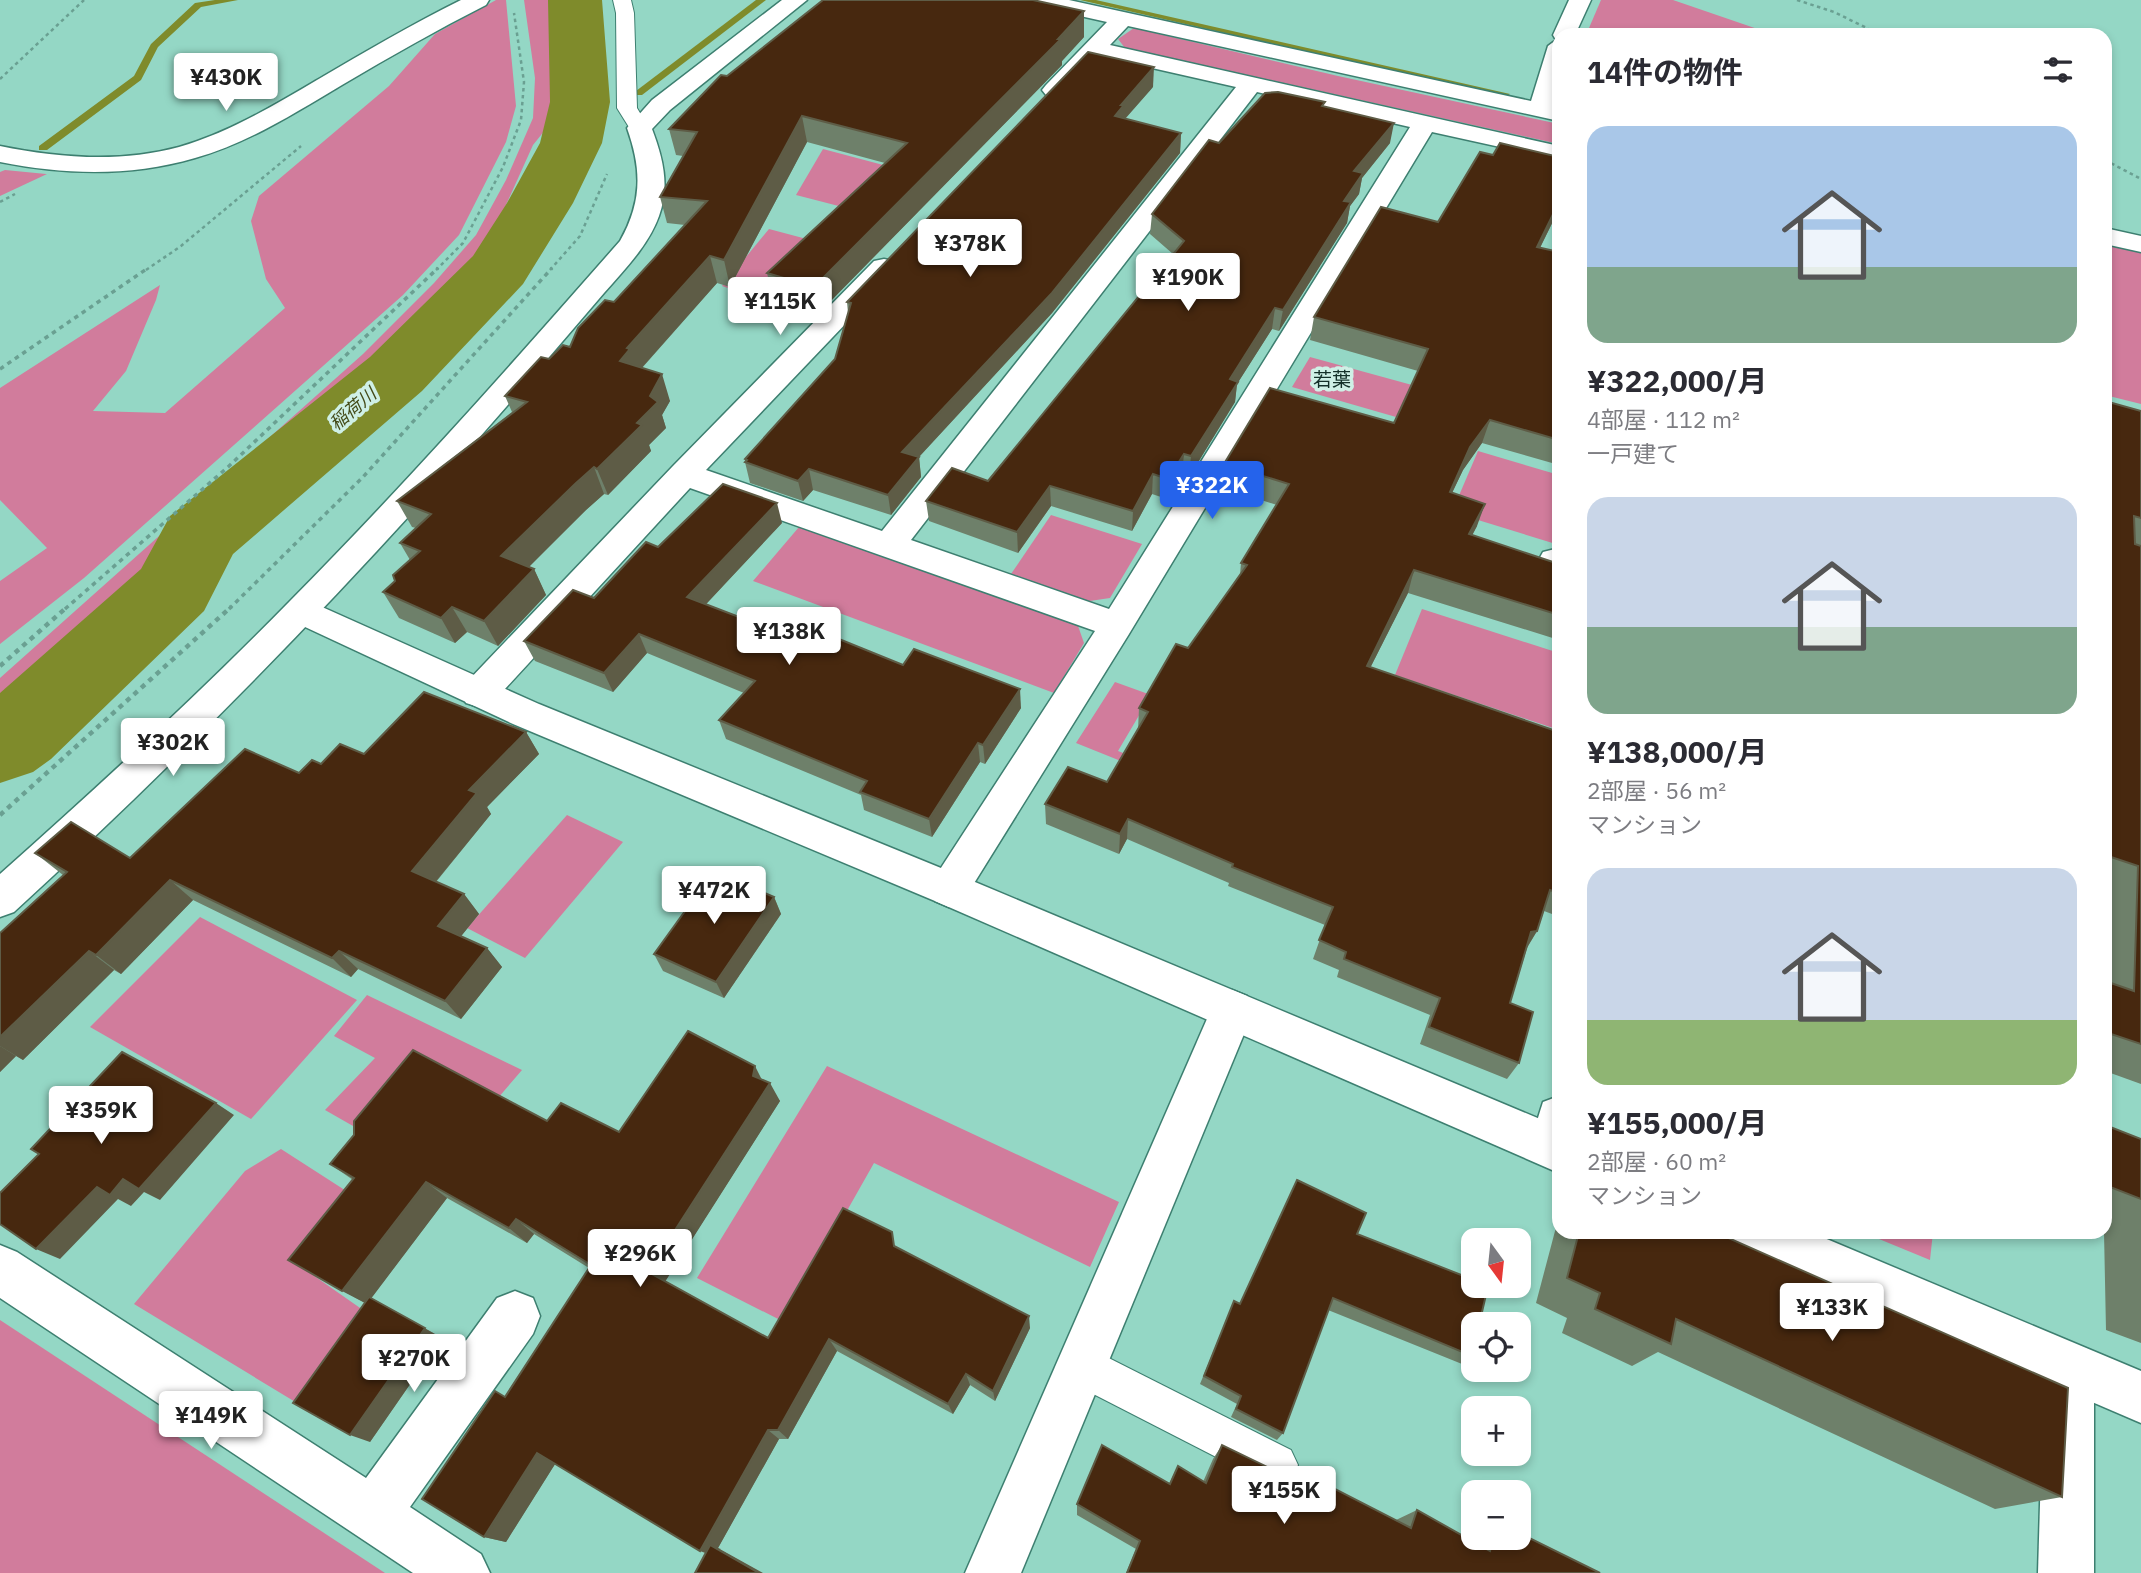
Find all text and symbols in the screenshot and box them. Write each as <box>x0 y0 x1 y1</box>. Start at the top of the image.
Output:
icon: filters <box>2039 51 2077 89</box>
text: 14件の物件 <box>1587 52 1743 91</box>
pin: ¥430K <box>177 54 275 113</box>
text: ¥430K <box>190 61 262 91</box>
icon: home <box>1769 172 1895 298</box>
pin: ¥378K <box>921 219 1019 279</box>
text: ¥378K <box>934 227 1006 257</box>
pin: ¥190K <box>1139 254 1237 313</box>
text: ¥190K <box>1152 261 1224 291</box>
pin: ¥115K <box>731 278 829 337</box>
text: ¥115K <box>744 285 816 315</box>
text: ¥322,000/月 <box>1587 361 1768 400</box>
district label: 若葉 <box>1313 367 1351 391</box>
water label: 稲荷川 <box>325 381 382 435</box>
text: 4部屋 · 112 m² <box>1587 404 1740 434</box>
text: 一戸建て <box>1587 438 1679 468</box>
pin: ¥322K <box>1163 462 1261 521</box>
text: ¥322K <box>1176 469 1248 499</box>
icon: home <box>1769 543 1895 669</box>
pin: ¥138K <box>740 608 838 667</box>
text: ¥138K <box>753 615 825 645</box>
pin: ¥302K <box>124 718 222 778</box>
text: ¥302K <box>137 726 209 756</box>
text: ¥138,000/月 <box>1587 732 1768 771</box>
text: 2部屋 · 56 m² <box>1587 775 1726 805</box>
text: マンション <box>1587 809 1702 839</box>
pin: ¥472K <box>665 866 763 926</box>
text: ¥472K <box>678 874 750 904</box>
icon: home <box>1769 914 1895 1040</box>
pin: ¥359K <box>52 1086 150 1146</box>
text: ¥359K <box>65 1094 137 1124</box>
text: ¥155,000/月 <box>1587 1103 1768 1142</box>
text: 2部屋 · 60 m² <box>1587 1146 1726 1176</box>
text: マンション <box>1587 1180 1702 1210</box>
north arrow <box>1461 1228 1531 1298</box>
map controls <box>1461 1228 1531 1550</box>
pin: ¥296K <box>591 1230 689 1289</box>
text: ¥296K <box>604 1237 676 1267</box>
pin: ¥133K <box>1783 1284 1881 1343</box>
text: ¥133K <box>1796 1291 1868 1321</box>
button: locate <box>1461 1312 1531 1382</box>
pin: ¥270K <box>365 1334 463 1394</box>
text: ¥270K <box>378 1342 450 1372</box>
pin: ¥149K <box>162 1392 260 1451</box>
button: + <box>1461 1396 1531 1466</box>
text: ¥149K <box>175 1399 247 1429</box>
pin: ¥155K <box>1235 1466 1333 1526</box>
text: ¥155K <box>1248 1474 1320 1504</box>
button: − <box>1461 1480 1531 1550</box>

